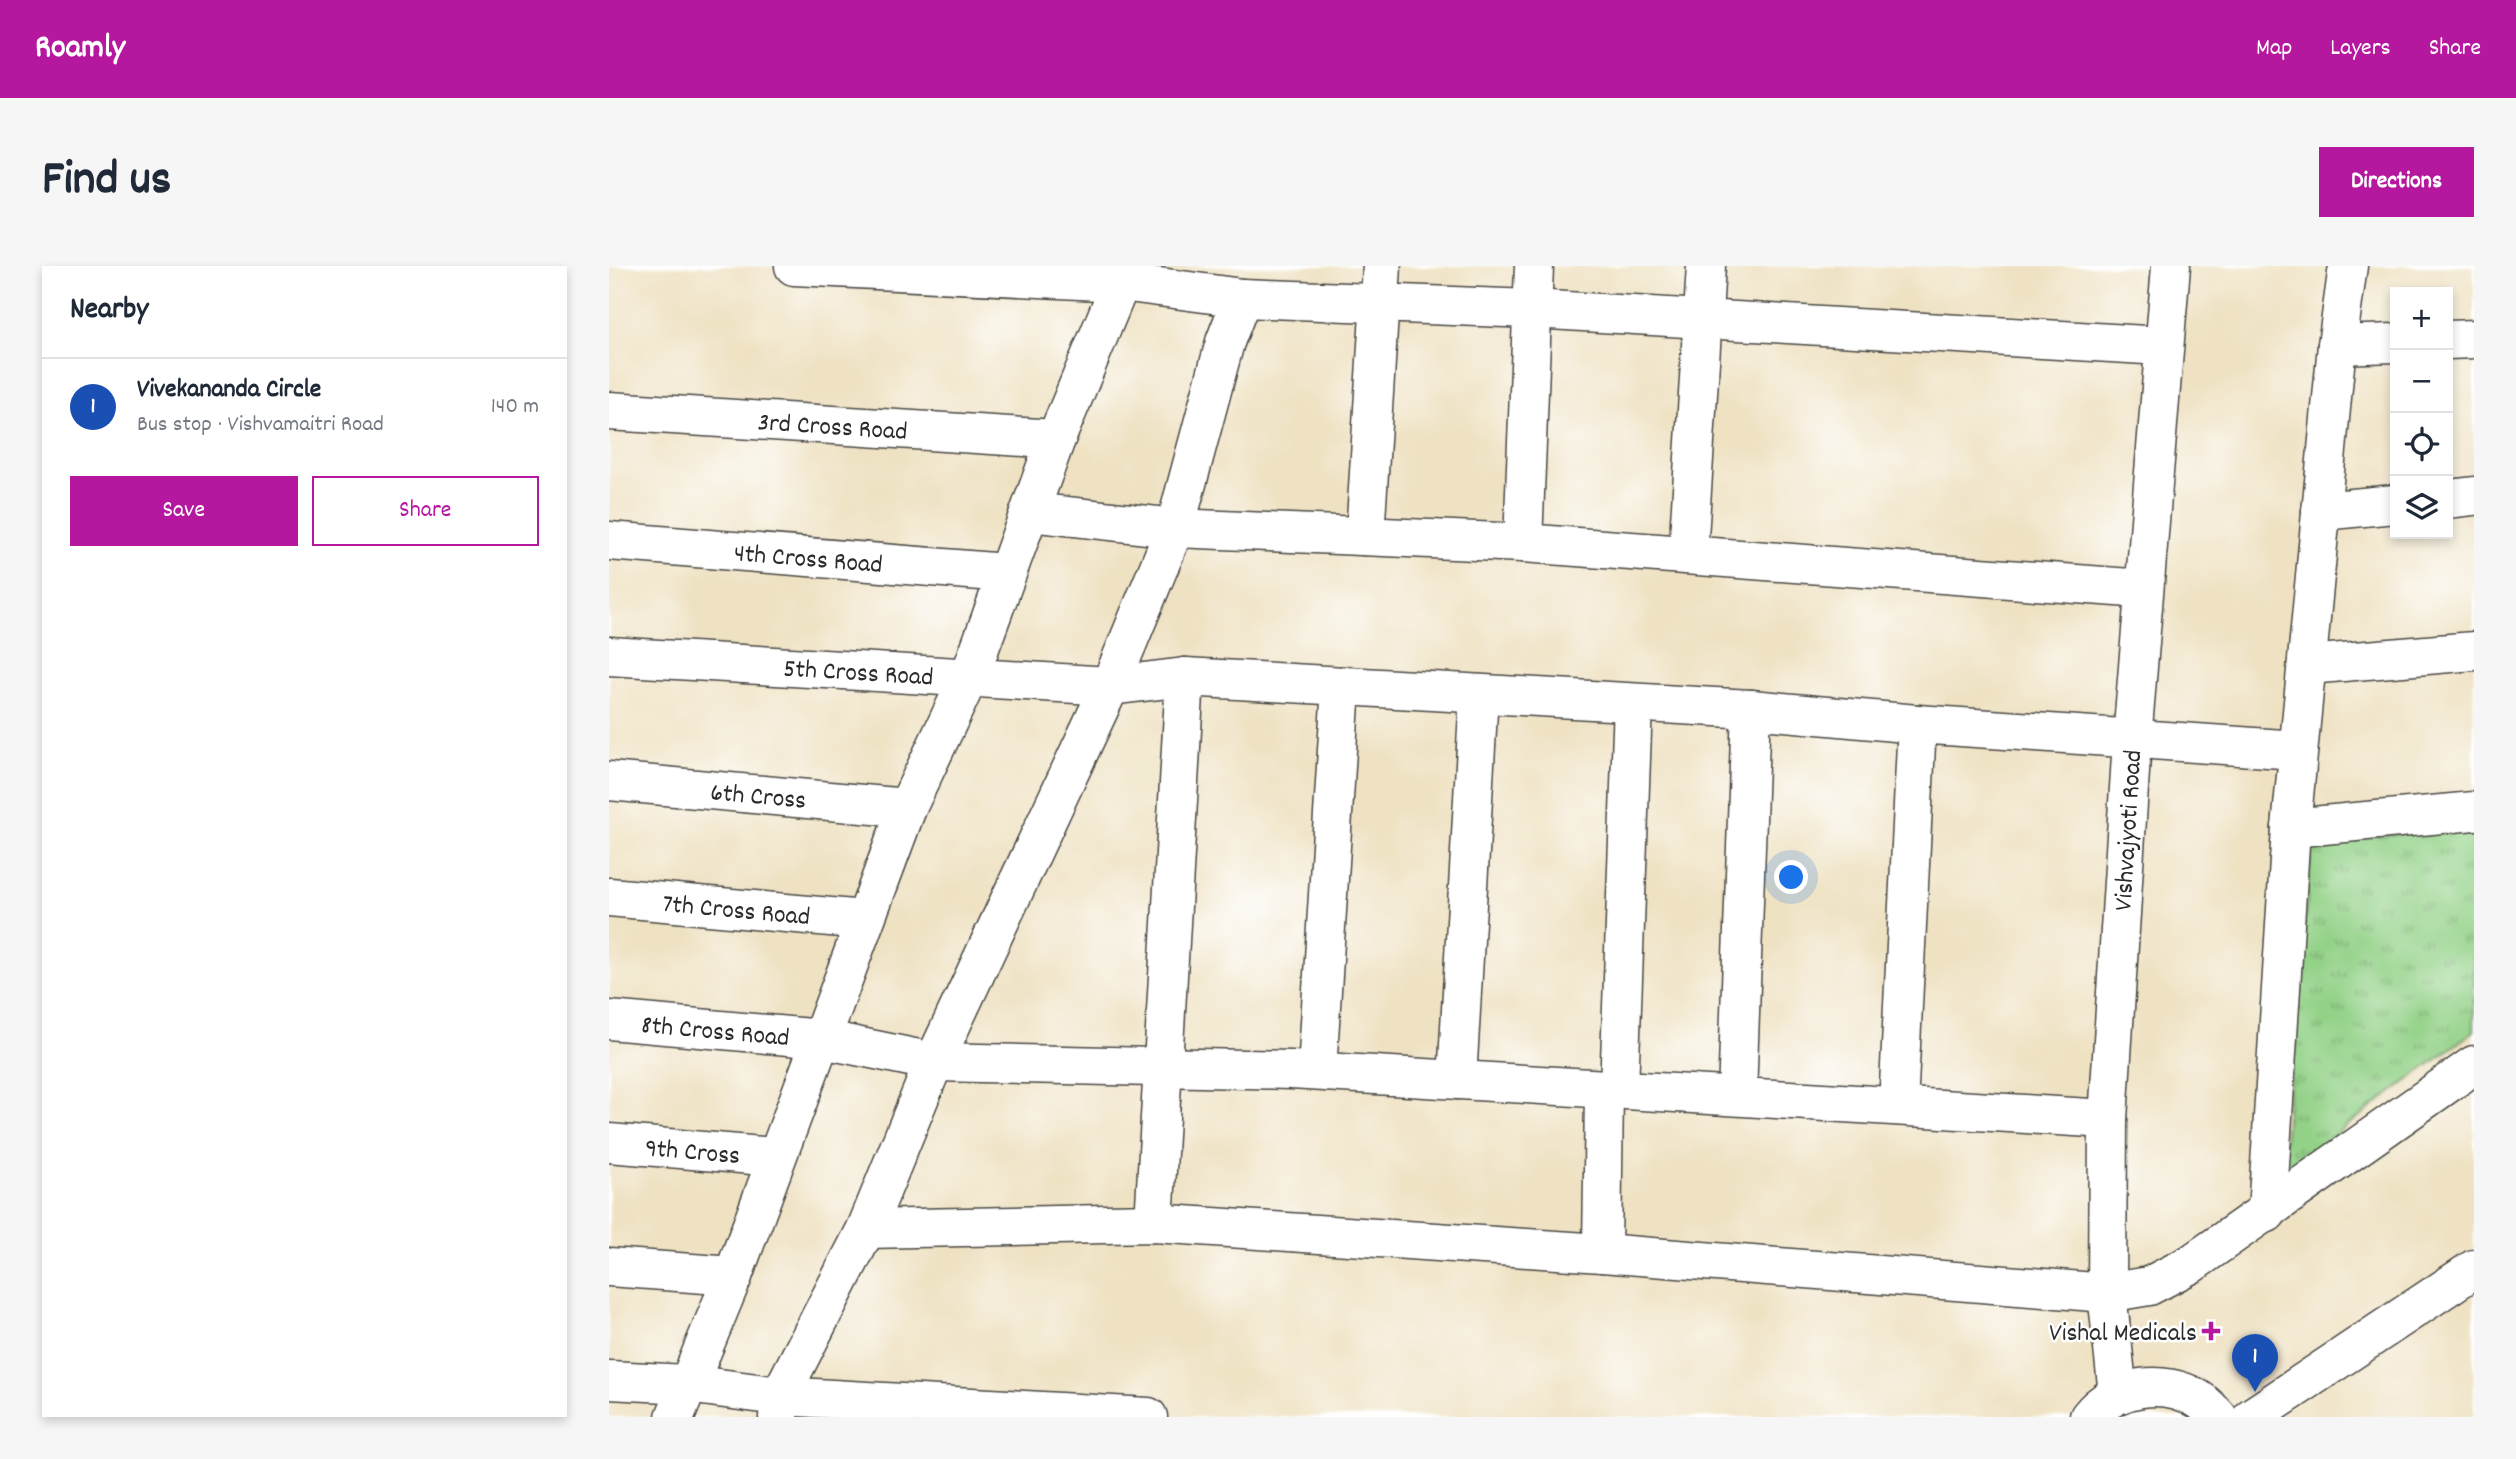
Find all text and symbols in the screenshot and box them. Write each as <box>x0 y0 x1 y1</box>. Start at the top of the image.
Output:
text: Roamly <box>35 26 125 73</box>
text: Map <box>2256 32 2292 66</box>
text: Layers <box>2330 32 2391 66</box>
text: Share <box>2429 32 2481 66</box>
text: Find us <box>42 147 171 217</box>
button: Directions <box>2319 147 2474 217</box>
map controls <box>2390 287 2453 539</box>
button: + <box>2390 287 2453 350</box>
text: Nearby <box>70 290 148 333</box>
button: − <box>2390 350 2453 413</box>
text: Vivekananda Circle <box>137 372 321 409</box>
text: 1 <box>90 391 96 424</box>
text: 140 m <box>491 391 539 424</box>
street label: 3rd Cross Road <box>756 405 908 452</box>
text: Bus stop · Vishvamaitri Road <box>137 409 384 442</box>
button: locate <box>2390 413 2453 476</box>
button: Save <box>70 476 298 546</box>
button: Share <box>312 476 539 546</box>
button: layers <box>2390 476 2453 539</box>
street label: 4th Cross Road <box>732 536 884 585</box>
street label: 5th Cross Road <box>782 651 934 697</box>
street label: Vishvajyoti Road <box>2106 749 2153 912</box>
street label: 6th Cross <box>708 775 808 821</box>
your location <box>1774 860 1808 894</box>
street label: 7th Cross Road <box>661 887 812 937</box>
street label: 8th Cross Road <box>640 1008 791 1058</box>
street label: 9th Cross <box>643 1131 742 1176</box>
place label: Vishal Medicals <box>2049 1316 2197 1353</box>
marker: Vishal Medicals <box>2203 1323 2219 1339</box>
pin: 1 <box>2232 1334 2278 1392</box>

